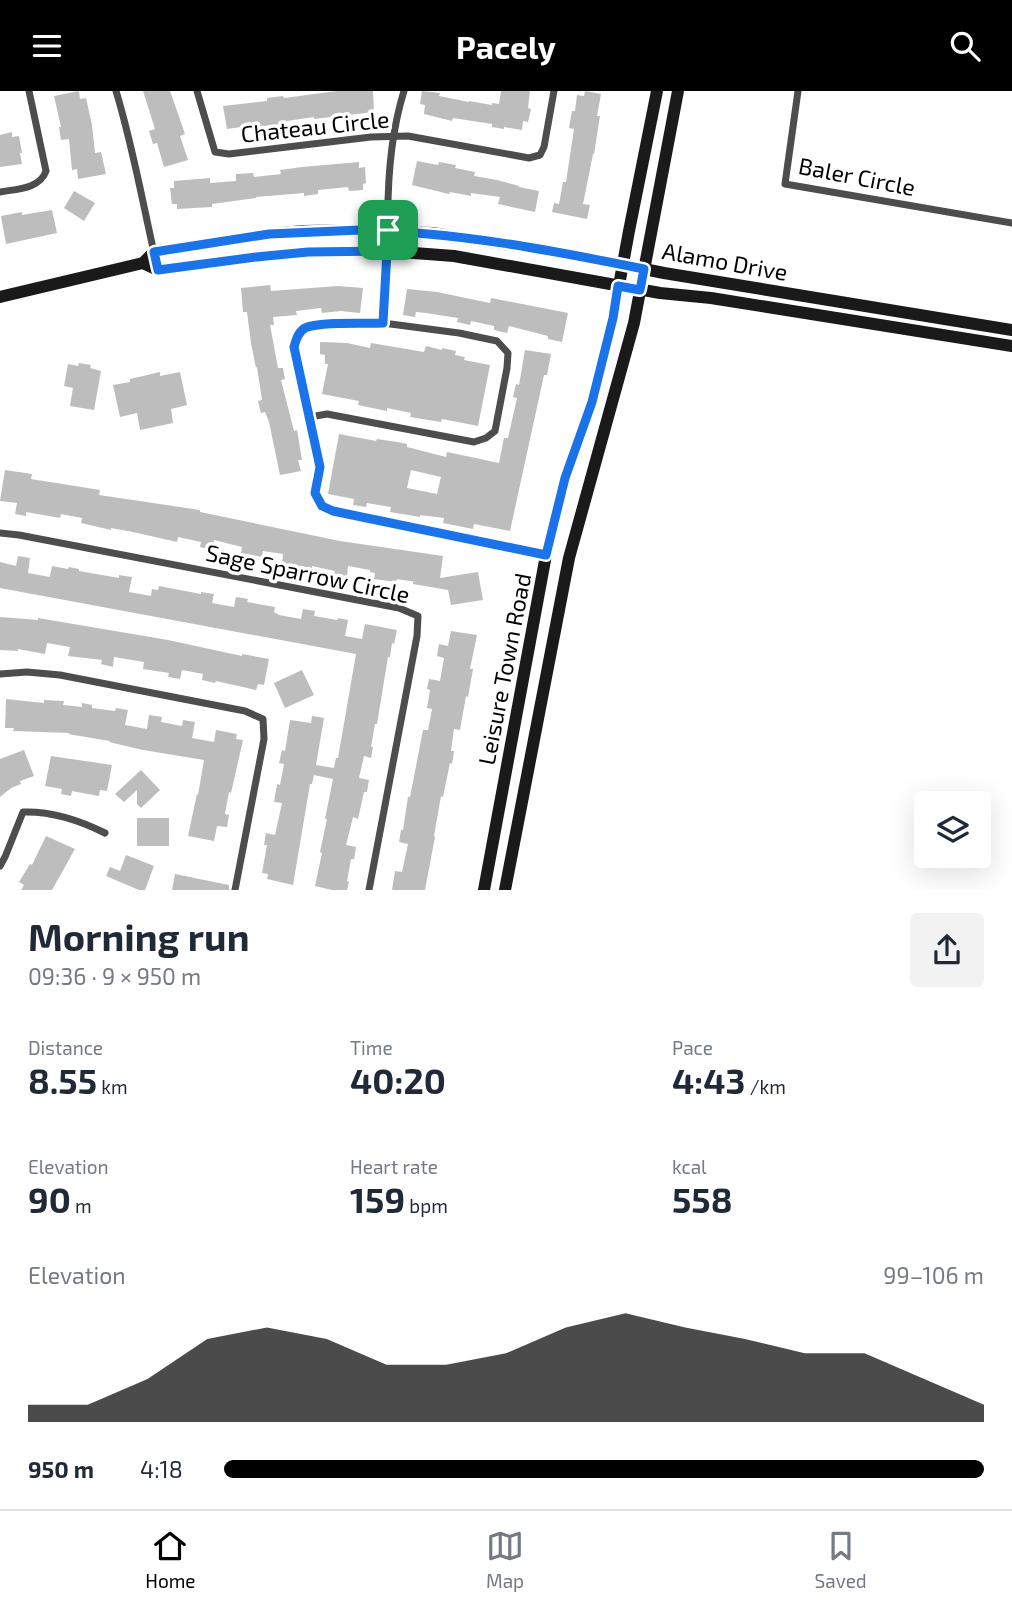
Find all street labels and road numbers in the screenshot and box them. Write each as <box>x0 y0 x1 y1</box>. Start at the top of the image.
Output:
street label: Chateau Circle <box>239 104 391 148</box>
street label: Baler Circle <box>796 151 918 201</box>
street label: Alamo Drive <box>660 236 790 286</box>
street label: Sage Sparrow Circle <box>204 538 412 608</box>
street label: Leisure Town Road <box>472 571 536 767</box>

